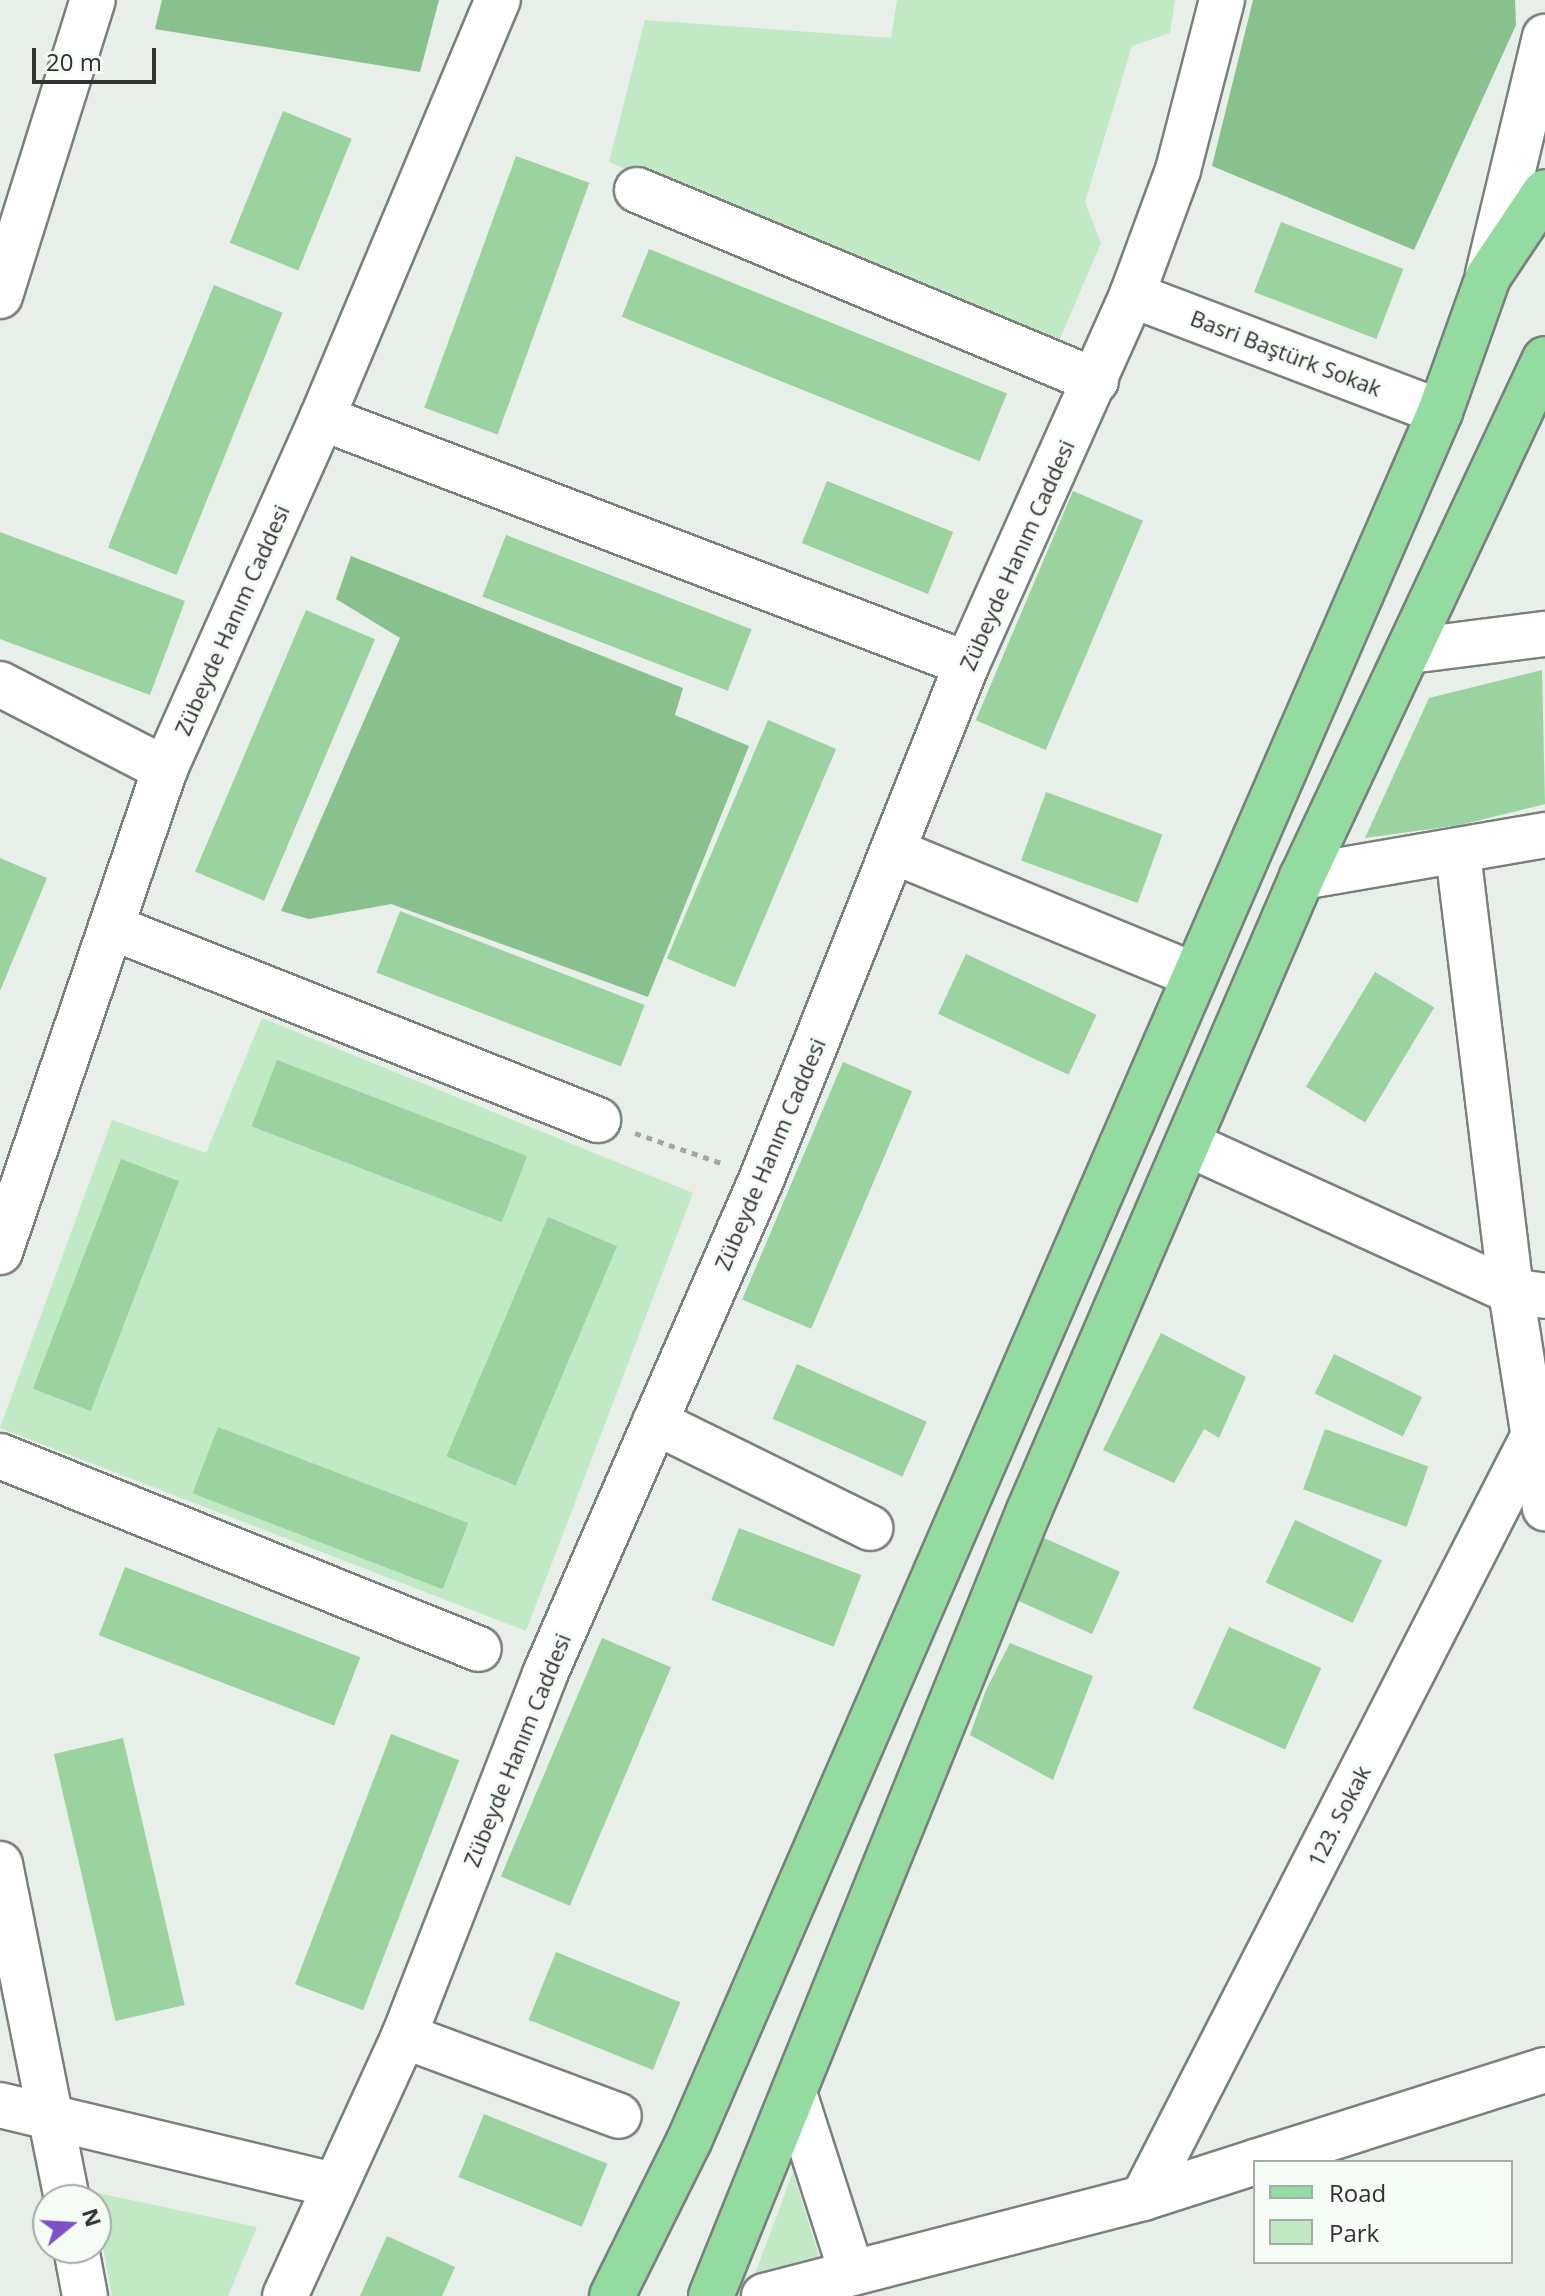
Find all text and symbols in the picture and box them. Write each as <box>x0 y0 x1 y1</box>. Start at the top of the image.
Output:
scale bar <box>36 32 160 82</box>
text: 20 m <box>46 45 102 78</box>
street label: Basri Baştürk Sokak <box>1187 304 1385 402</box>
street label: Zübeyde Hanım Caddesi <box>954 436 1080 674</box>
street label: Zübeyde Hanım Caddesi <box>169 501 295 739</box>
street label: Zübeyde Hanım Caddesi <box>709 1034 831 1274</box>
street label: Zübeyde Hanım Caddesi <box>458 1629 576 1871</box>
street label: 123. Sokak <box>1302 1761 1376 1871</box>
legend <box>1253 2160 1513 2264</box>
text: Road <box>1329 2176 1386 2209</box>
north arrow <box>32 2184 112 2264</box>
text: N <box>76 2204 110 2230</box>
text: Park <box>1329 2216 1379 2249</box>

